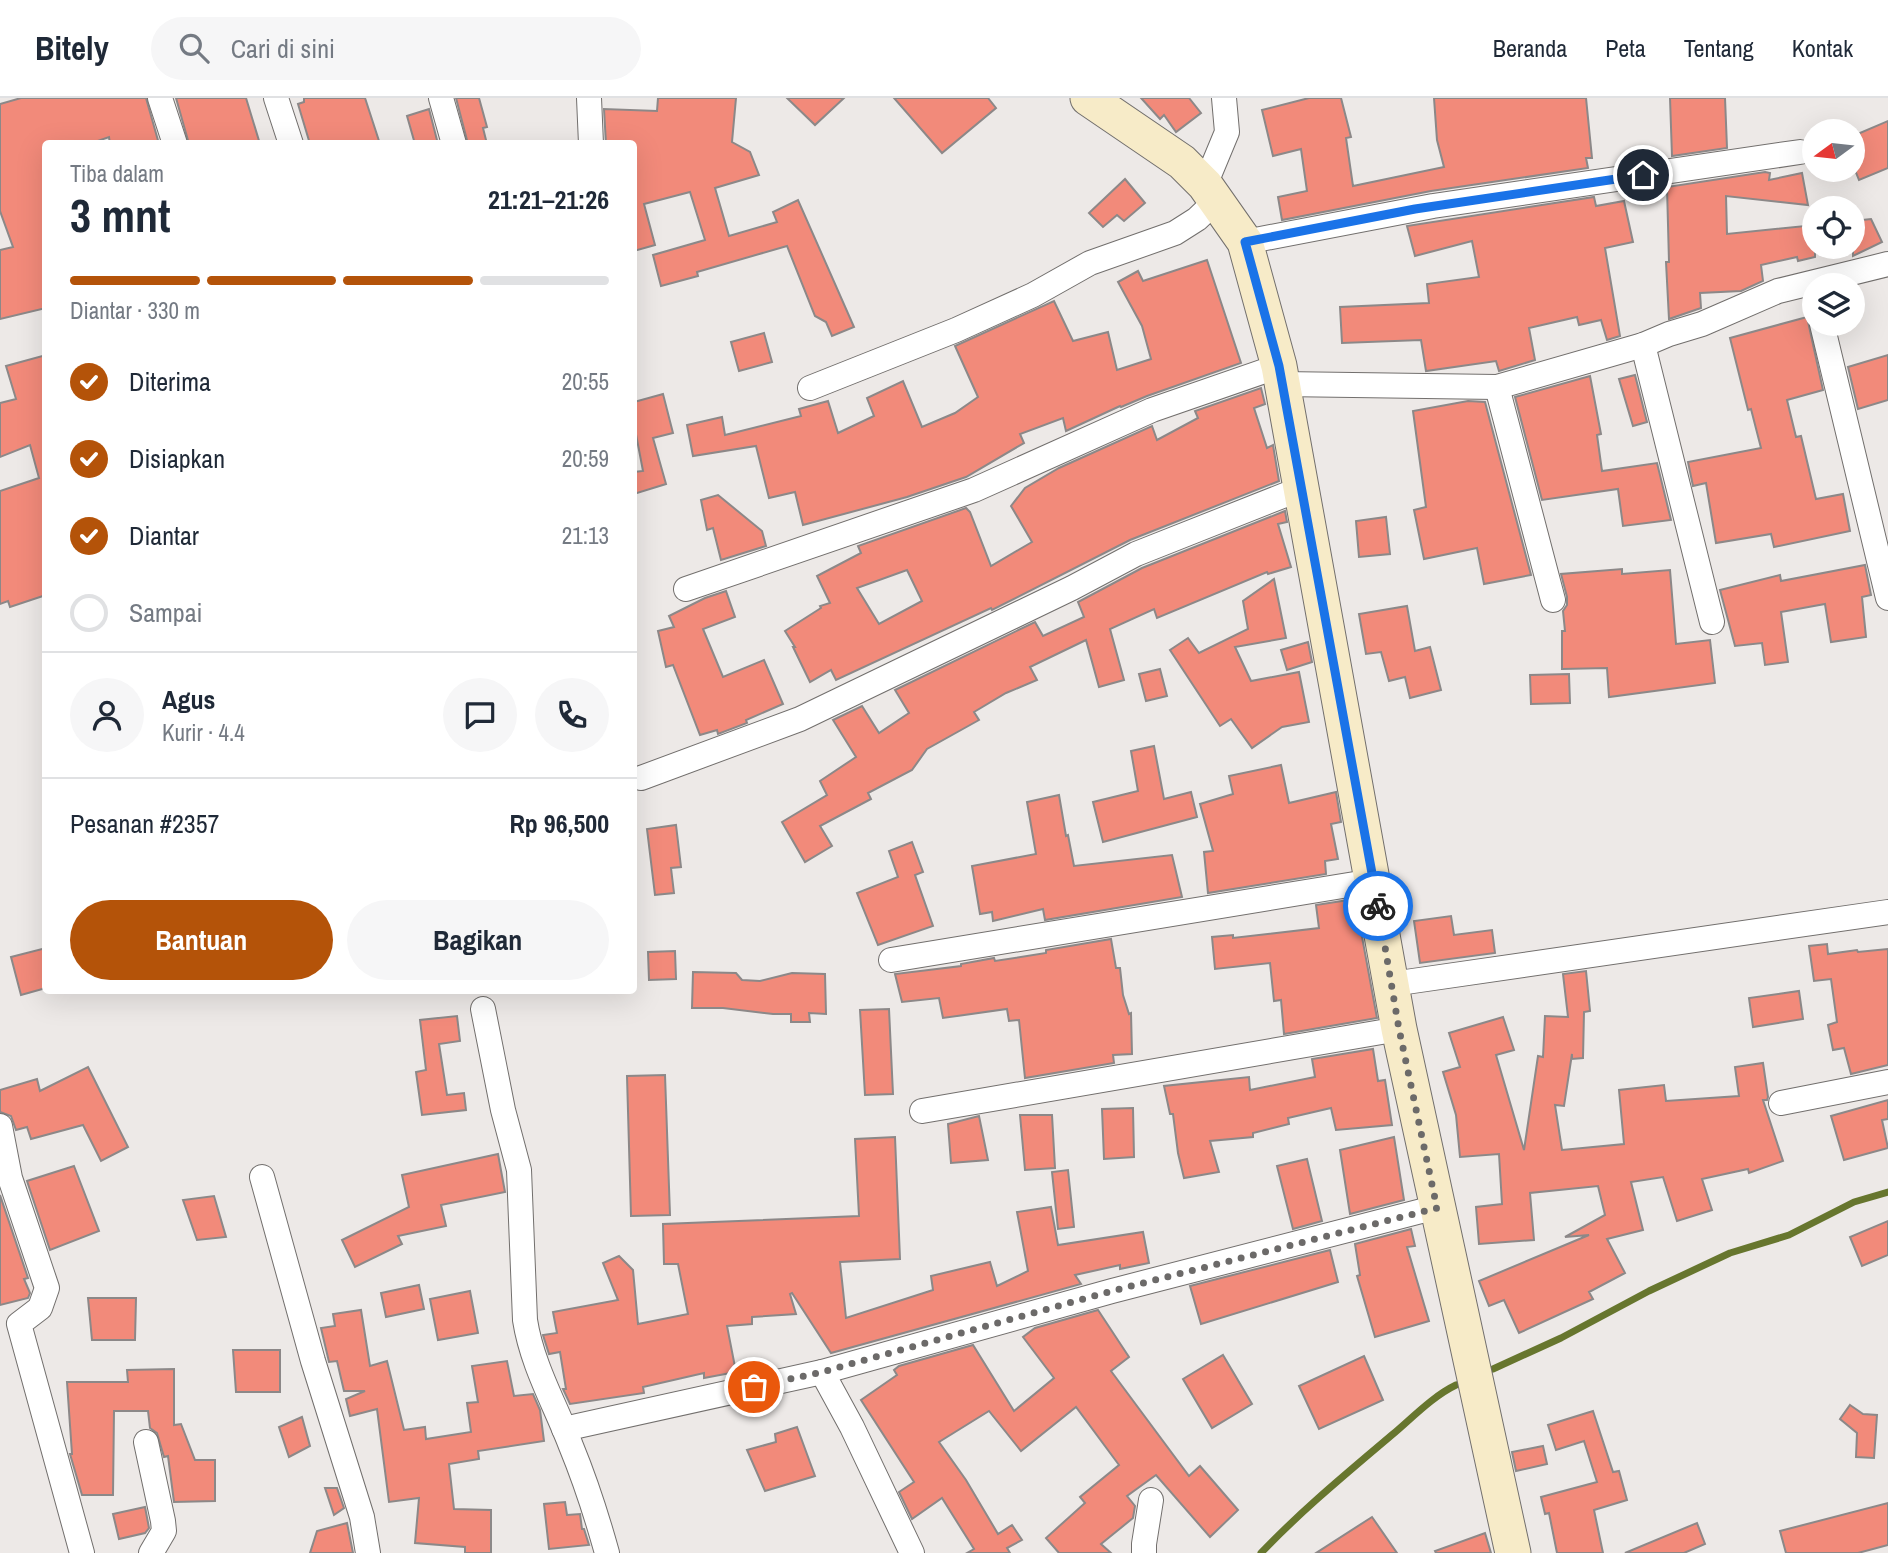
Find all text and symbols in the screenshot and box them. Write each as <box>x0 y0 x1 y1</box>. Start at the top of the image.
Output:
search box <box>151 17 641 80</box>
text: Bitely <box>35 26 109 70</box>
icon: search <box>175 29 213 67</box>
text: Cari di sini <box>231 31 335 66</box>
text: Beranda <box>1493 32 1567 64</box>
text: Peta <box>1605 32 1646 64</box>
text: Tentang <box>1684 32 1754 64</box>
text: Kontak <box>1792 32 1853 64</box>
north arrow <box>1802 119 1866 182</box>
map controls <box>1802 119 1865 336</box>
pin <box>1613 145 1673 205</box>
icon: home <box>1624 156 1662 194</box>
text: Tiba dalam <box>70 158 164 189</box>
text: 21:21–21:26 <box>488 182 609 217</box>
text: 3 mnt <box>70 184 171 246</box>
button: locate <box>1802 196 1865 259</box>
button: layers <box>1802 273 1865 336</box>
text: Diantar · 330 m <box>70 295 200 326</box>
icon: check <box>70 363 108 401</box>
text: Diterima <box>129 364 211 399</box>
text: 20:55 <box>562 366 609 397</box>
icon: check <box>70 440 108 478</box>
text: Disiapkan <box>129 441 225 476</box>
text: 20:59 <box>562 443 609 474</box>
icon: check <box>70 517 108 555</box>
text: Diantar <box>129 518 199 553</box>
text: 21:13 <box>562 520 609 551</box>
text: Sampai <box>129 595 202 630</box>
button: person <box>70 678 144 752</box>
button: chat <box>443 678 517 752</box>
button: phone <box>535 678 609 752</box>
text: Agus <box>162 682 215 717</box>
text: Kurir · 4.4 <box>162 717 245 748</box>
text: Pesanan #2357 <box>70 806 219 841</box>
text: Rp 96,500 <box>509 806 609 841</box>
courier <box>1343 871 1413 941</box>
icon: bike <box>1359 887 1397 925</box>
button: Bantuan <box>70 900 333 980</box>
button: Bagikan <box>347 900 609 980</box>
pin <box>724 1357 784 1417</box>
icon: bag <box>735 1368 773 1406</box>

